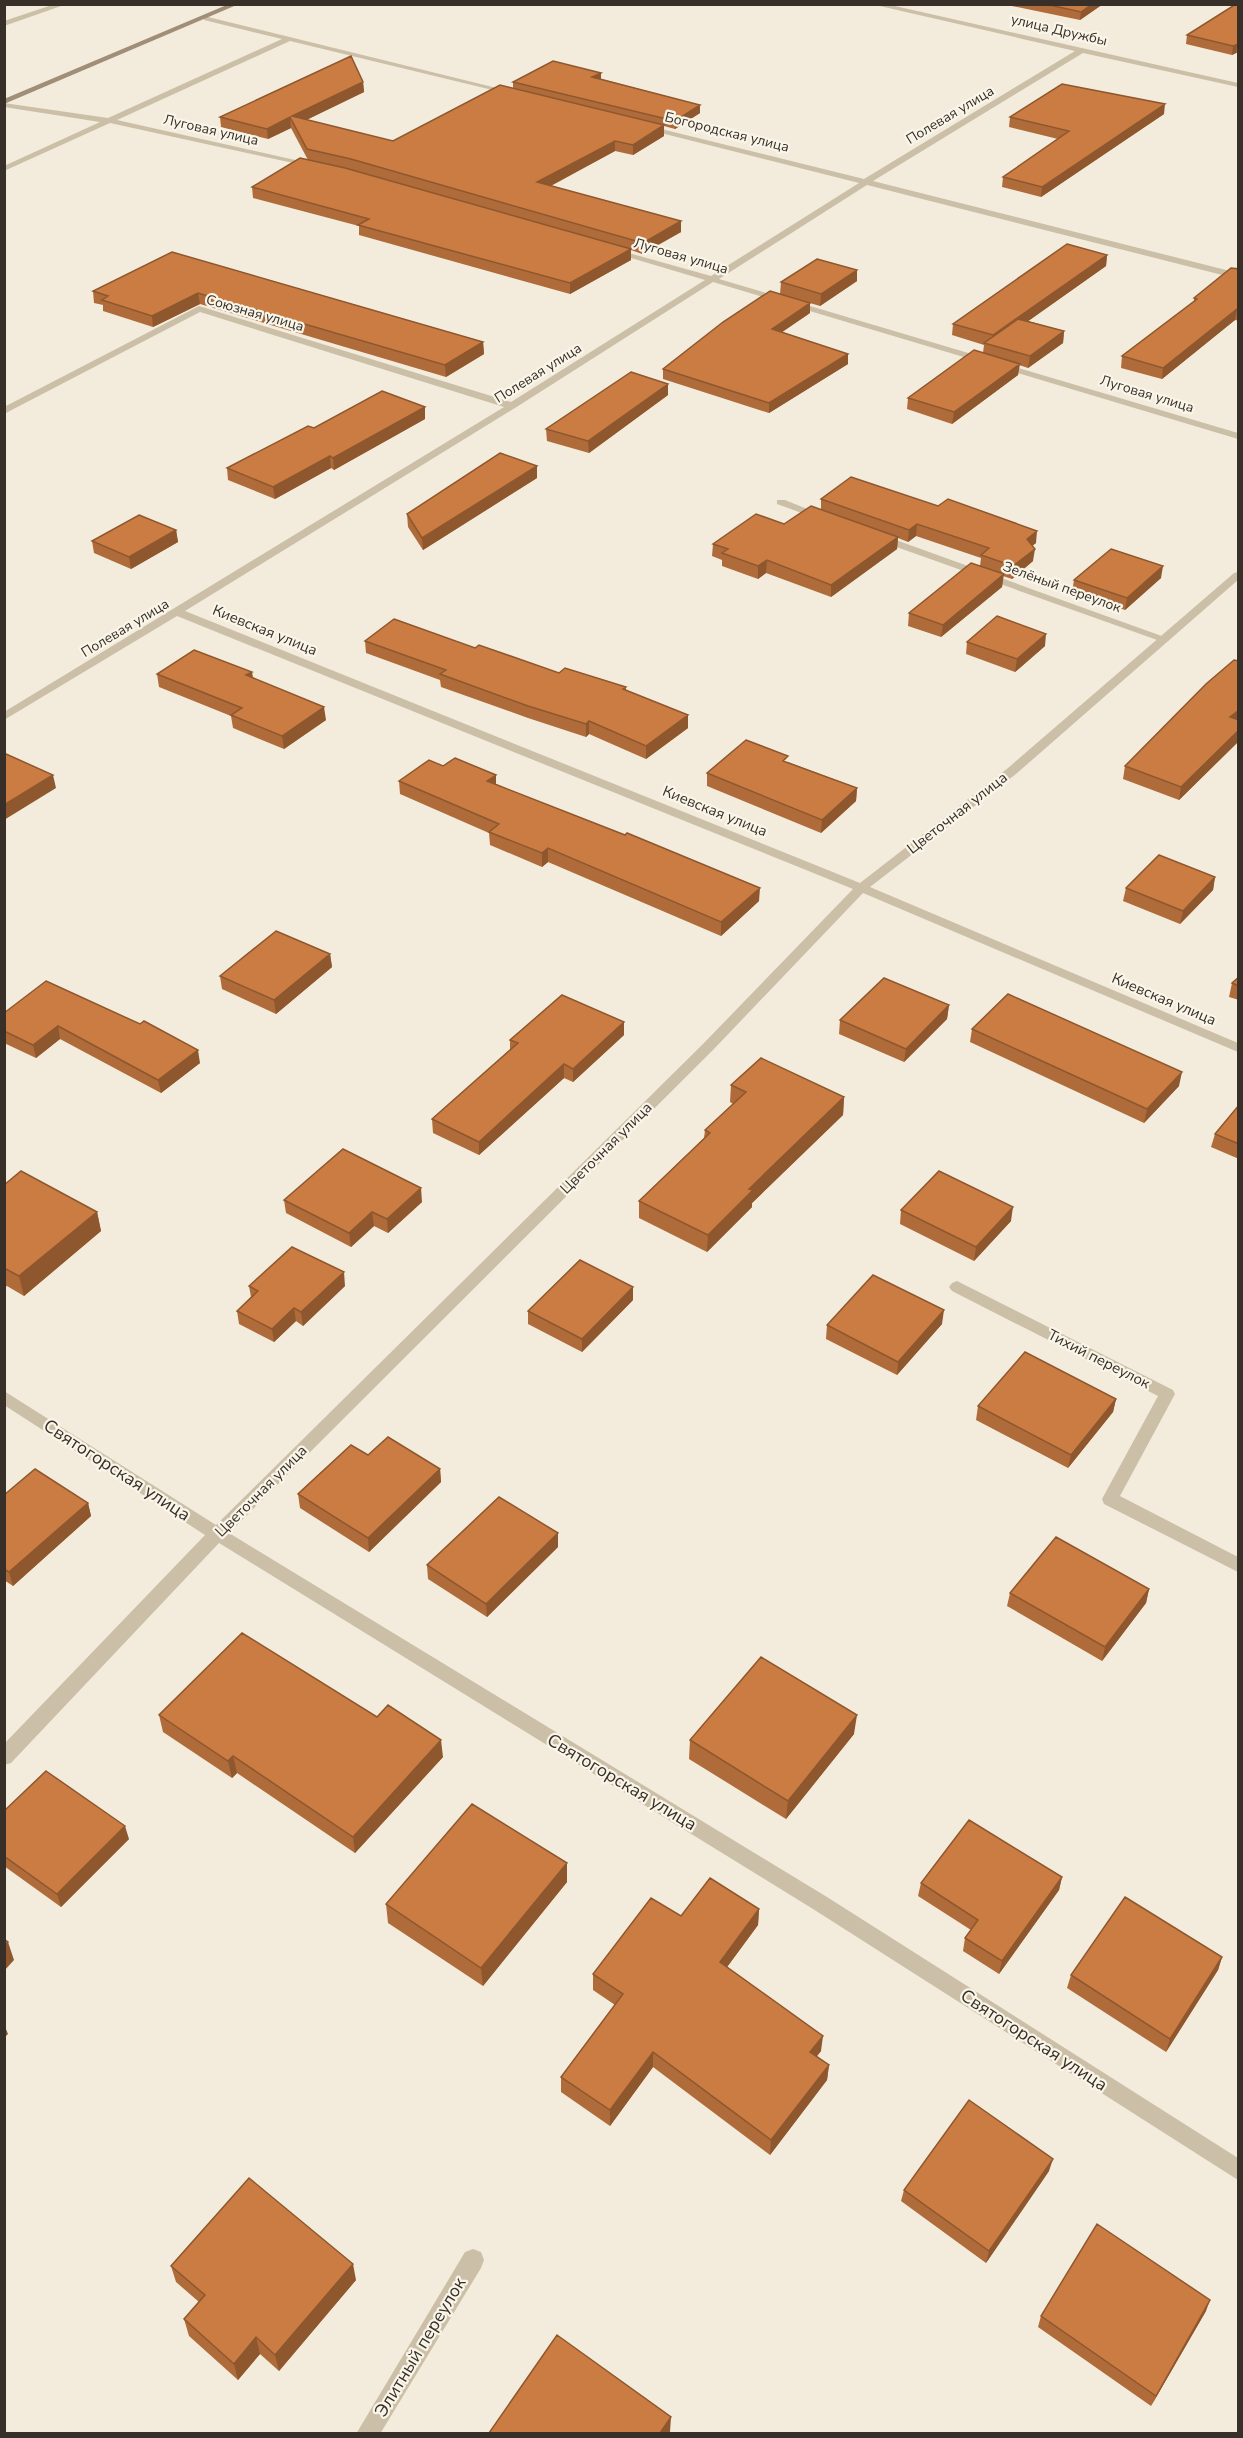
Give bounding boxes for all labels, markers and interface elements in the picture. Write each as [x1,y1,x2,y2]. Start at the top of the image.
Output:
street label: улица Дружбы [1009,10,1109,50]
street label: Полевая улица [903,81,997,149]
street label: Богородская улица [663,107,791,157]
street label: Луговая улица [162,110,260,150]
street label: Луговая улица [632,233,730,279]
street label: Союзная улица [204,290,306,336]
street label: Полевая улица [491,339,585,407]
street label: Луговая улица [1098,371,1196,417]
street label: Зелёный переулок [1000,557,1124,617]
street label: Полевая улица [78,594,172,662]
street label: Киевская улица [210,600,320,660]
street label: Цветочная улица [903,767,1011,859]
street label: Киевская улица [660,781,770,841]
street label: Киевская улица [1109,968,1219,1030]
street label: Цветочная улица [556,1098,656,1198]
street label: Тихий переулок [1044,1325,1154,1393]
street label: Святогорская улица [39,1413,195,1527]
street label: Цветочная улица [211,1441,311,1541]
street label: Святогорская улица [543,1728,701,1836]
street label: Святогорская улица [956,1983,1112,2097]
street label: Элитный переулок [369,2272,472,2421]

